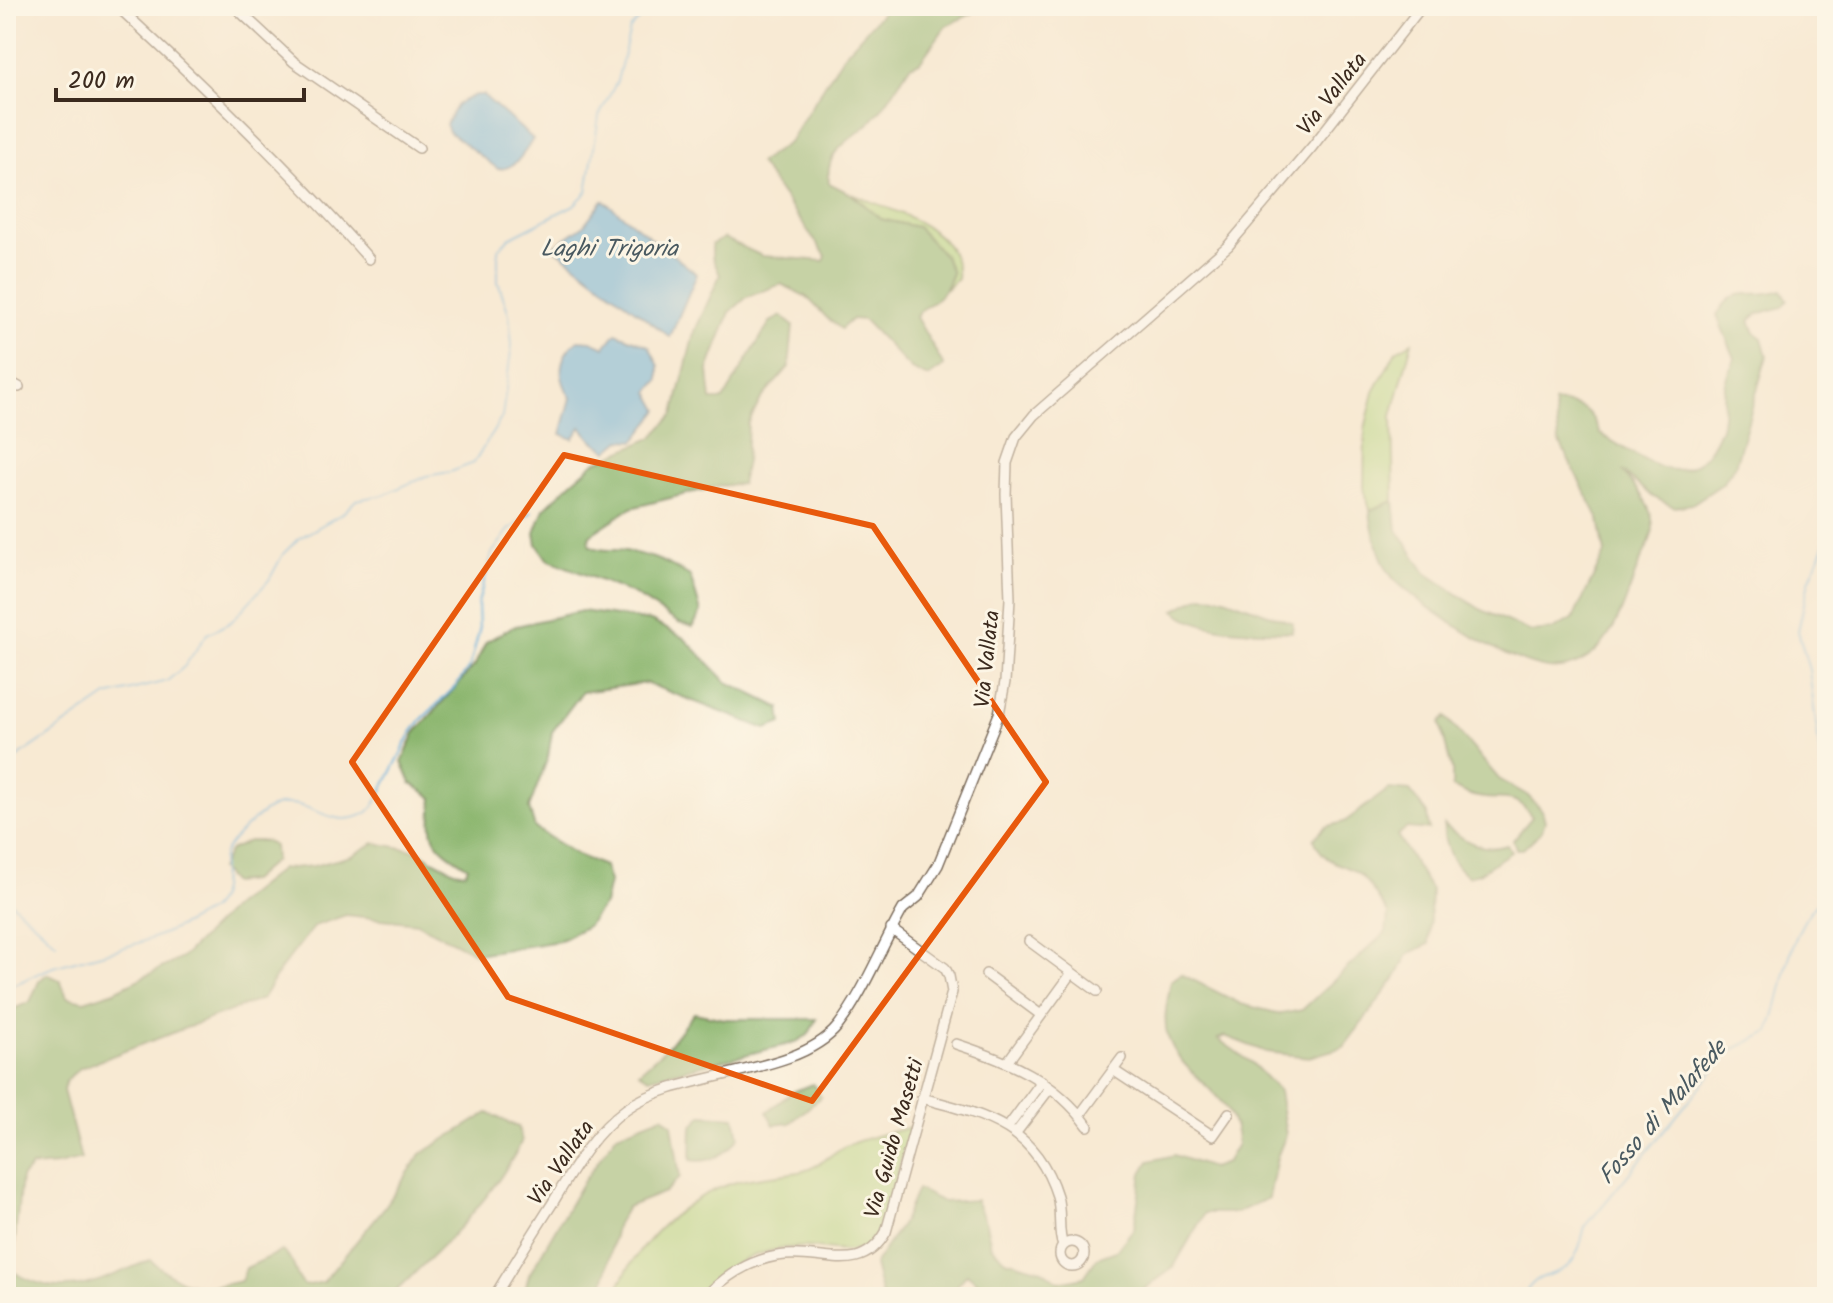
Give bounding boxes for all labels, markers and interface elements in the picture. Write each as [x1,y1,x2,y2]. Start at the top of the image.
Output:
street label: Via Vallata [1289,45,1377,144]
scale bar [56,52,304,102]
text: 200 m [68,62,135,101]
water label: Laghi Trigoria [540,230,680,269]
street label: Via Vallata [966,609,1011,710]
water label: Fosso di Malafede [1589,1030,1739,1194]
street label: Via Guido Masetti [856,1054,935,1222]
street label: Via Vallata [520,1113,605,1214]

